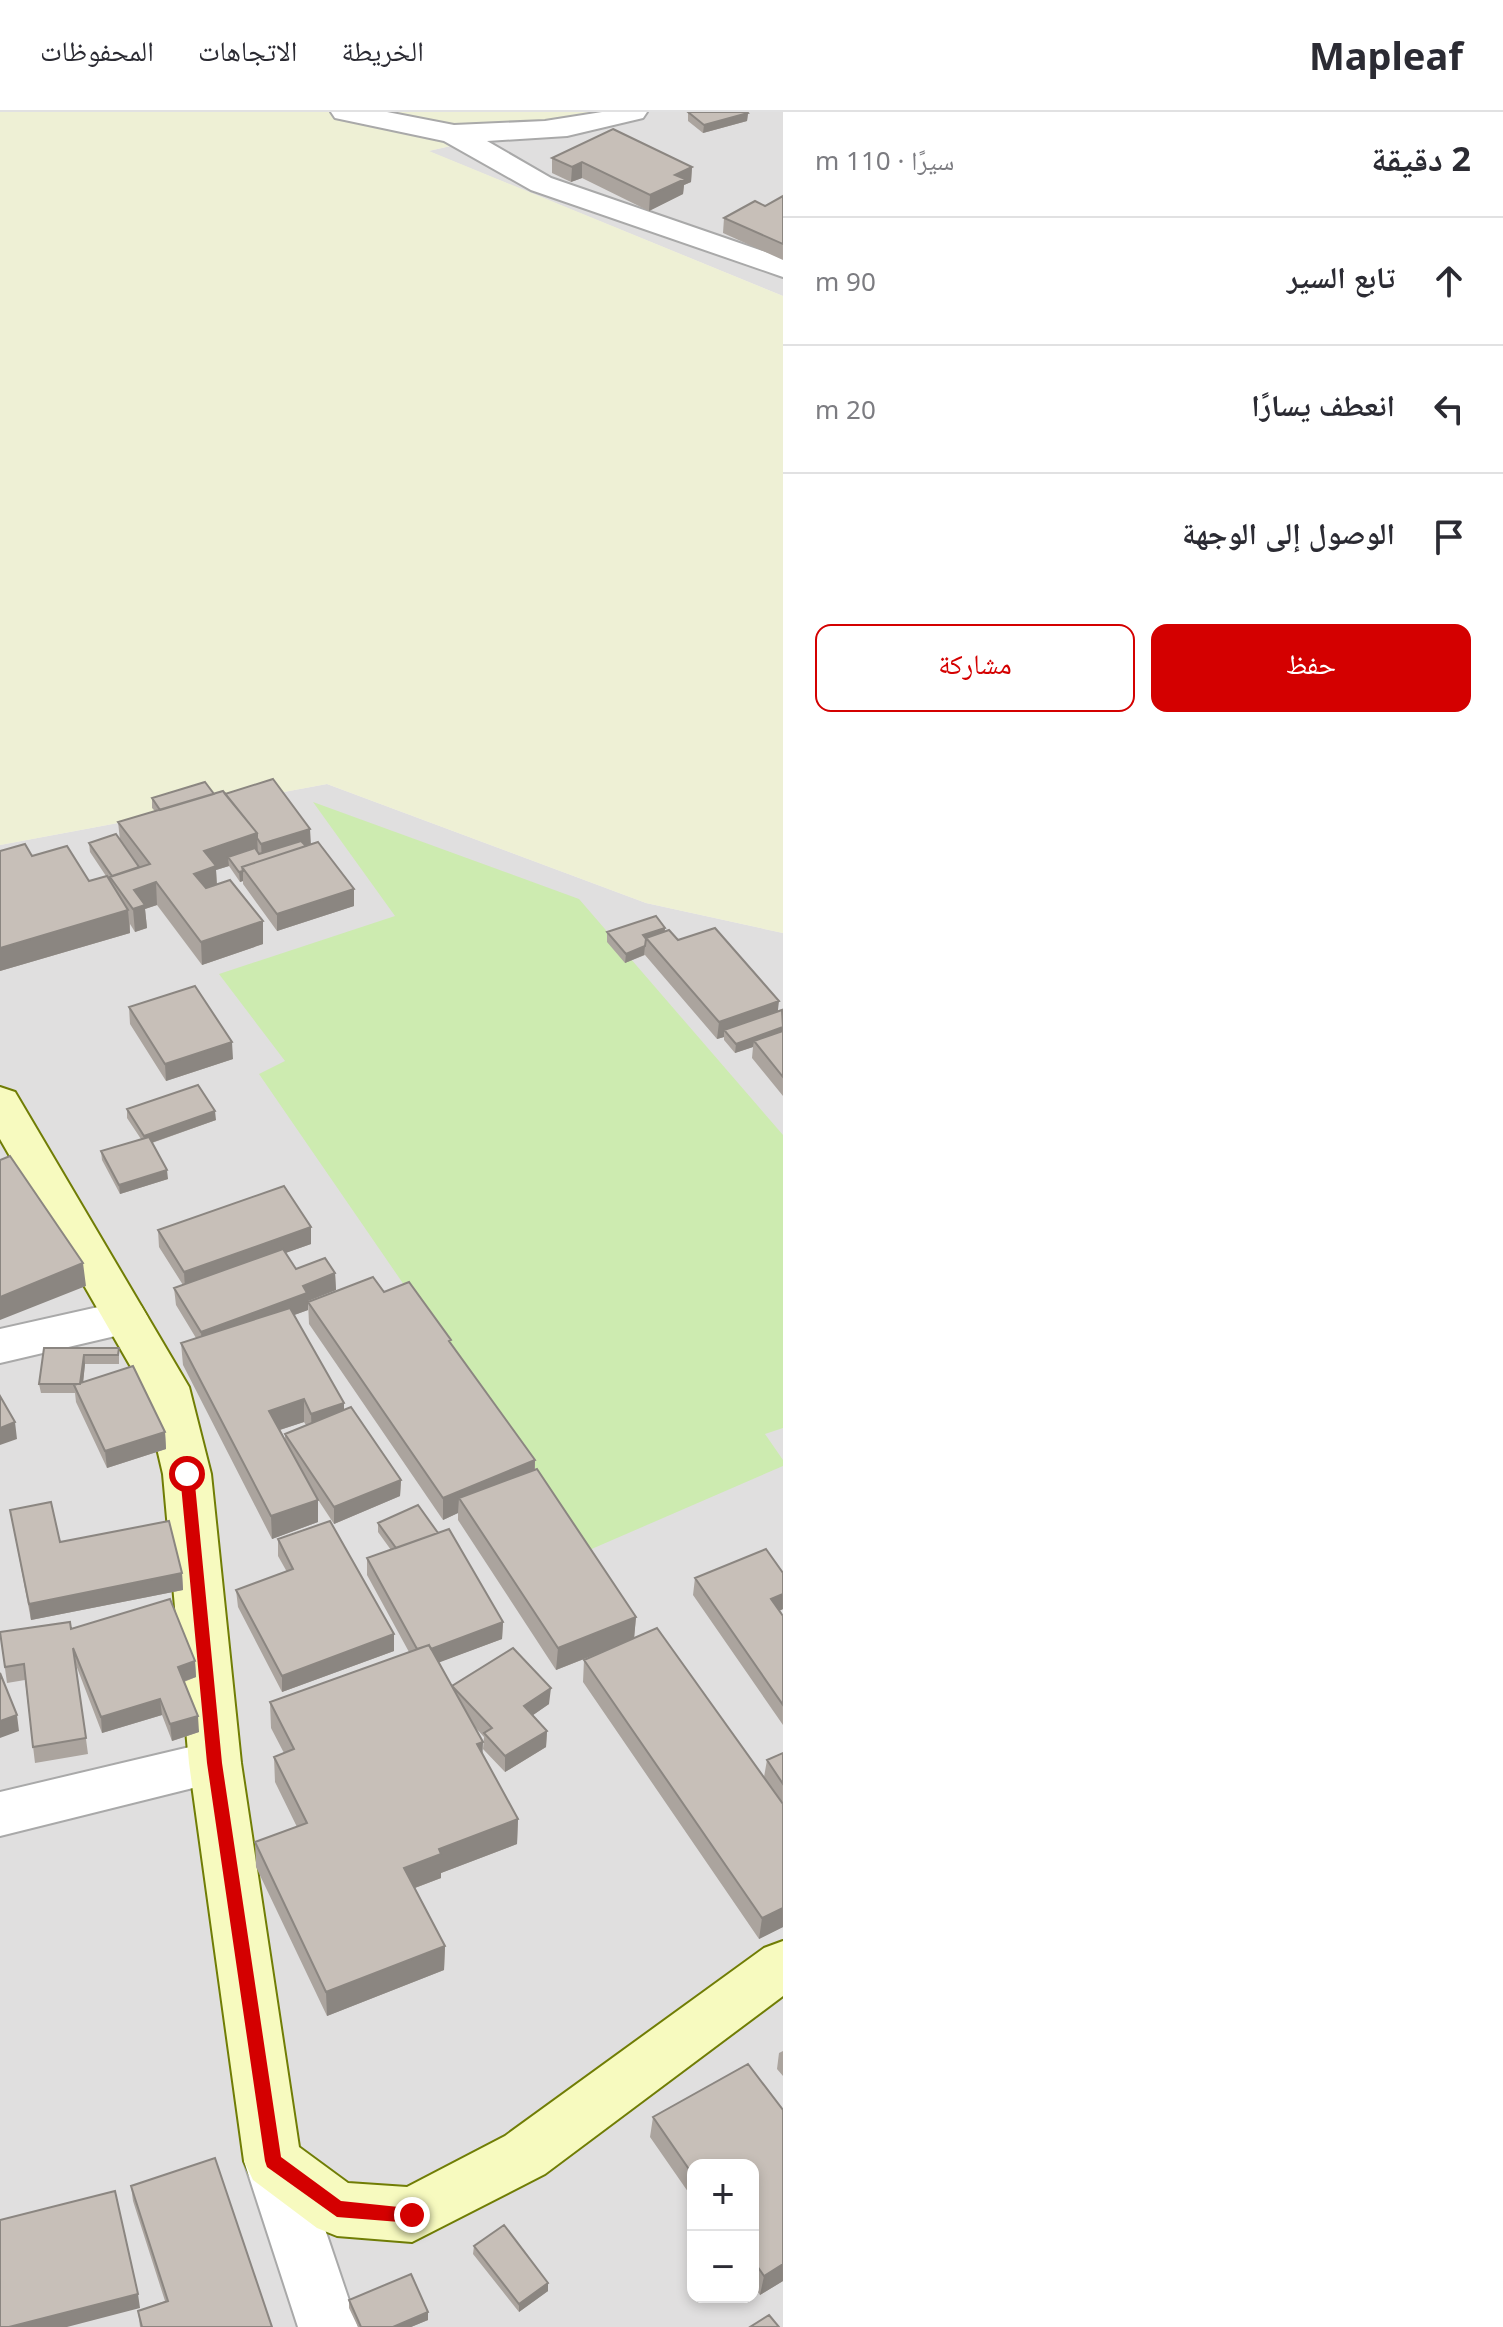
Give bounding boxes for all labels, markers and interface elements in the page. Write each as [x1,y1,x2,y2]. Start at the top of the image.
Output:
text: Mapleaf [1309,29,1463,81]
text: المحفوظات [40,31,154,69]
text: الاتجاهات [198,31,297,69]
text: الخريطة [341,31,424,69]
text: 2 دقيقة [1371,135,1471,181]
text: سيرًا · 110 m [815,142,954,178]
text: تابع السير [1287,256,1395,297]
icon: ahead [1427,259,1471,303]
text: 90 m [815,263,876,299]
text: انعطف يسارًا [1251,384,1395,425]
icon: left [1427,387,1471,431]
text: 20 m [815,391,876,427]
text: الوصول إلى الوجهة [1182,512,1395,553]
icon: arrive [1427,515,1471,559]
button: مشاركة [815,624,1135,712]
button: حفظ [1151,624,1471,712]
route start [169,1456,205,1492]
map controls [687,2159,759,2303]
button: + [687,2159,759,2231]
route end [394,2197,430,2233]
button: − [687,2231,759,2303]

